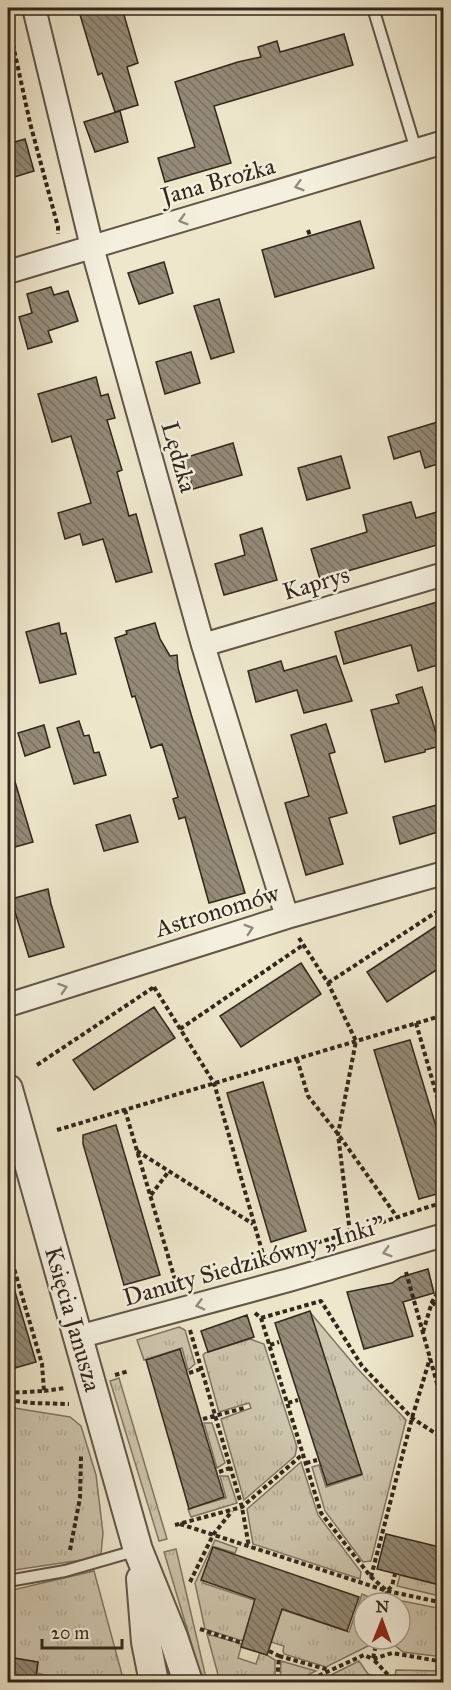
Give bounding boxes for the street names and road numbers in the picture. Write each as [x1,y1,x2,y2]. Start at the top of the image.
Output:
street label: Jana Brożka [155,150,279,212]
street label: Lędzka [155,418,204,497]
street label: Kaprys [279,559,353,607]
street label: Astronomów [151,878,284,944]
street label: Danuty Siedzikówny „Inki” [120,1209,388,1313]
street label: Księcia Janusza [38,1243,108,1396]

